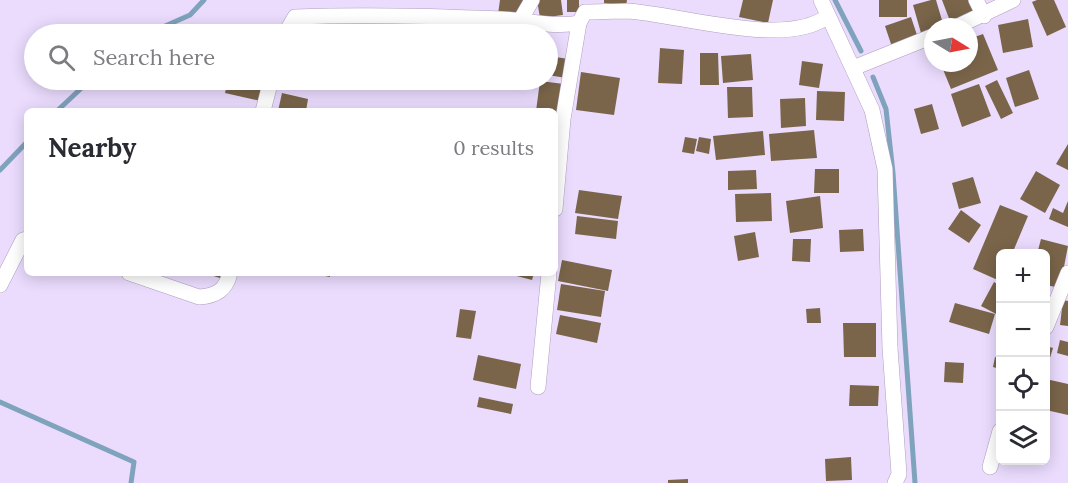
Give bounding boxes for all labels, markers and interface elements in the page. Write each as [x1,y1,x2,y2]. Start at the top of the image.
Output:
north arrow [924,18,978,72]
search box [24,24,558,90]
icon: search [45,41,78,74]
text: Search here [93,43,215,71]
text: Nearby [48,131,136,164]
text: 0 results [453,135,534,160]
map controls [996,249,1050,465]
button: + [996,249,1050,303]
button: − [996,303,1050,357]
button: locate [996,357,1050,411]
button: layers [996,411,1050,465]

